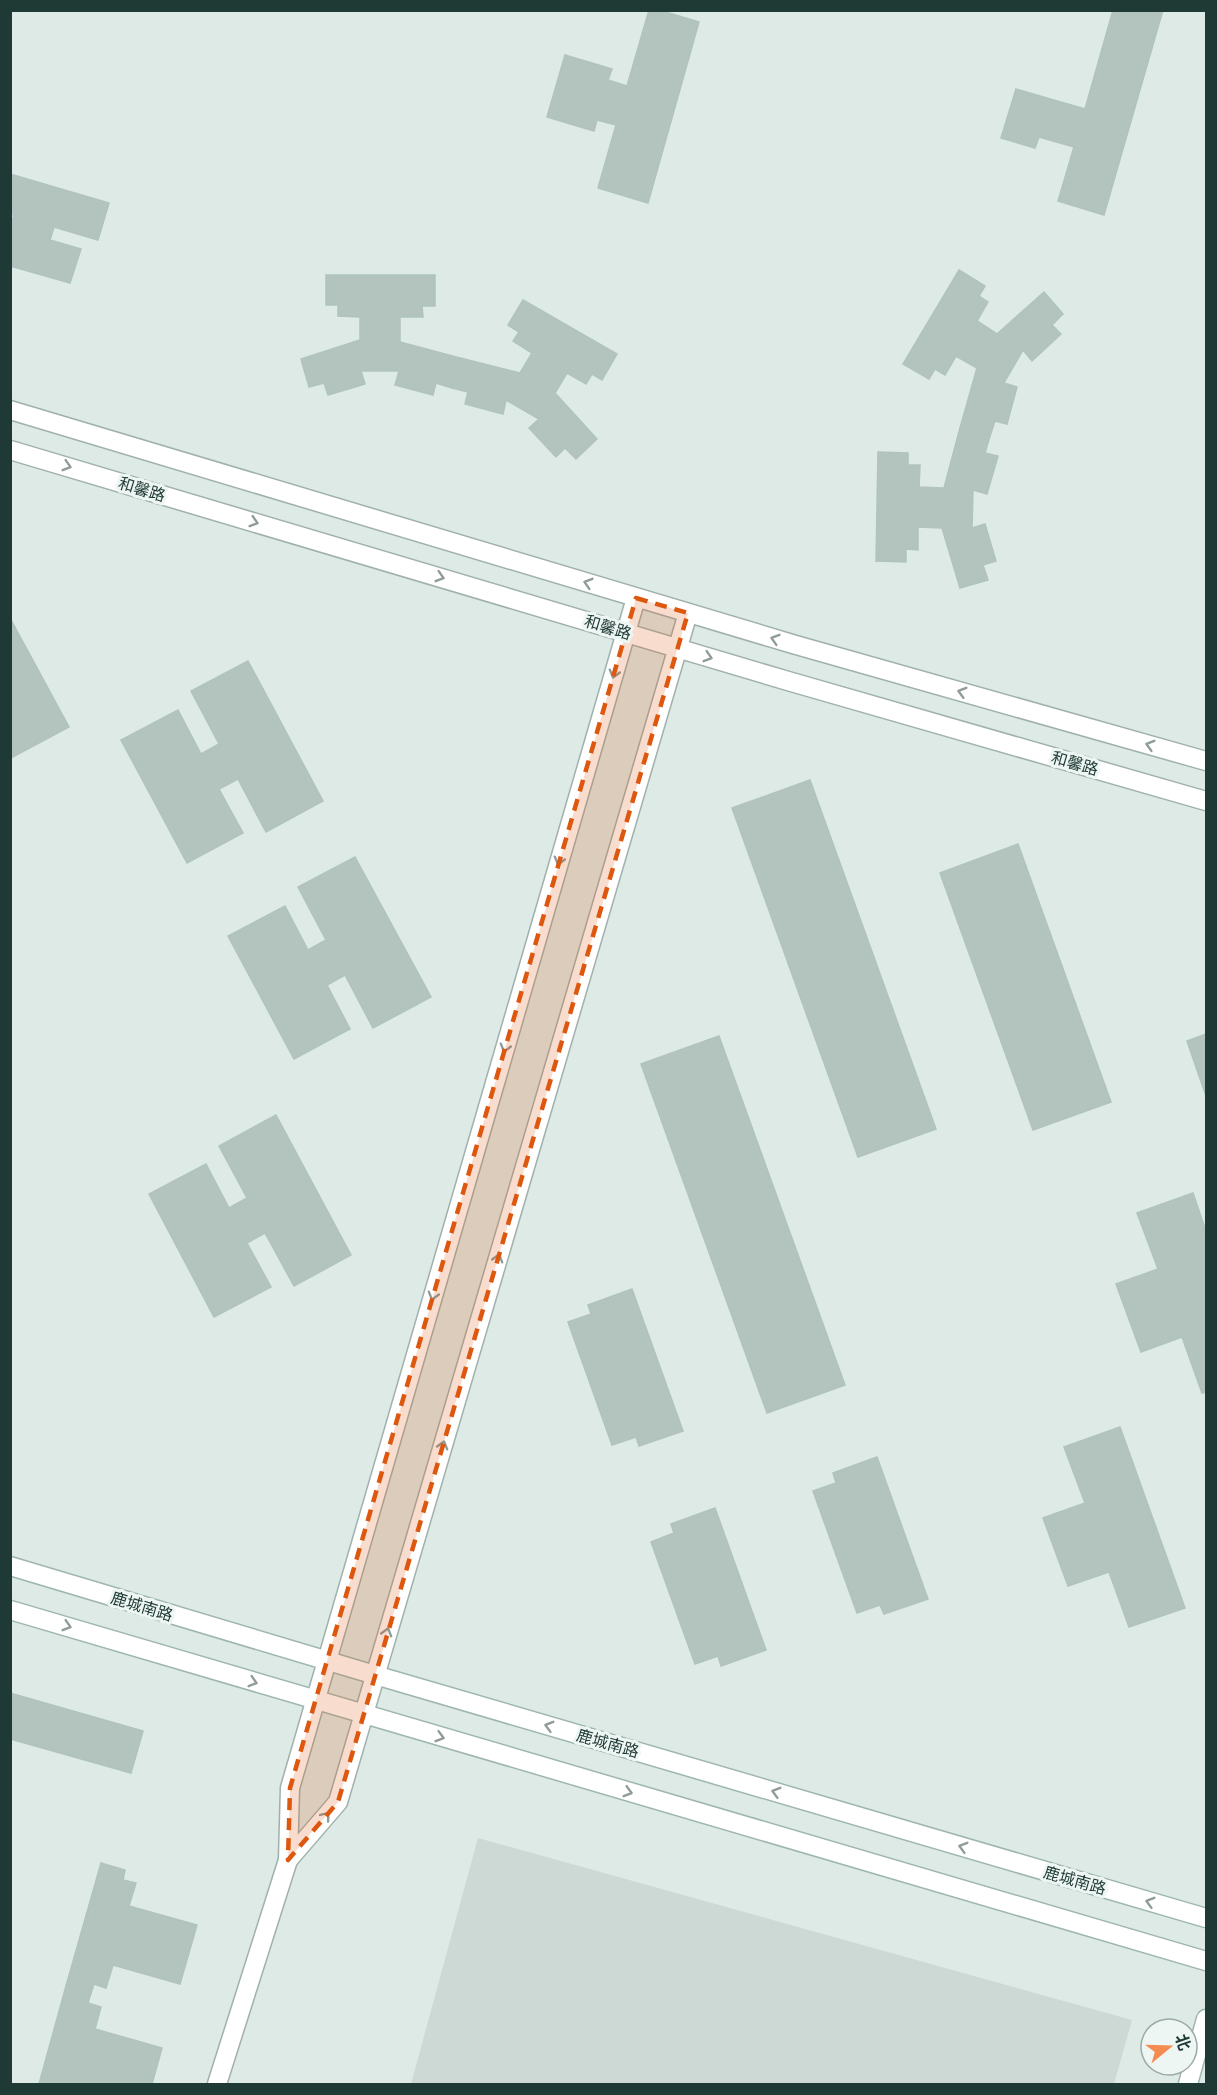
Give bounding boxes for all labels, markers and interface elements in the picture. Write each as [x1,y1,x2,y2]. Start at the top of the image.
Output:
one-way arrow [61,459,72,471]
street label: 和馨路 [116,471,168,507]
one-way arrow [248,515,258,527]
one-way arrow [435,570,445,582]
one-way arrow [583,578,594,590]
street label: 和馨路 [582,609,634,645]
one-way arrow [770,634,781,646]
one-way arrow [702,650,713,662]
one-way arrow [609,668,621,679]
one-way arrow [958,687,968,699]
one-way arrow [1145,740,1156,752]
street label: 和馨路 [1049,746,1101,780]
one-way arrow [554,855,566,866]
one-way arrow [500,1042,512,1053]
one-way arrow [491,1253,503,1264]
one-way arrow [428,1290,440,1301]
one-way arrow [436,1440,448,1451]
street label: 鹿城南路 [108,1586,176,1626]
one-way arrow [61,1619,72,1631]
one-way arrow [380,1627,392,1638]
one-way arrow [248,1675,258,1687]
one-way arrow [544,1721,554,1733]
street label: 鹿城南路 [574,1724,642,1762]
one-way arrow [434,1730,445,1742]
one-way arrow [622,1785,633,1797]
one-way arrow [771,1787,781,1800]
one-way arrow [319,1812,330,1823]
one-way arrow [958,1842,969,1854]
street label: 鹿城南路 [1041,1861,1109,1899]
one-way arrow [1145,1897,1156,1909]
north arrow [1139,2017,1199,2077]
text: 北 [1170,2031,1196,2053]

